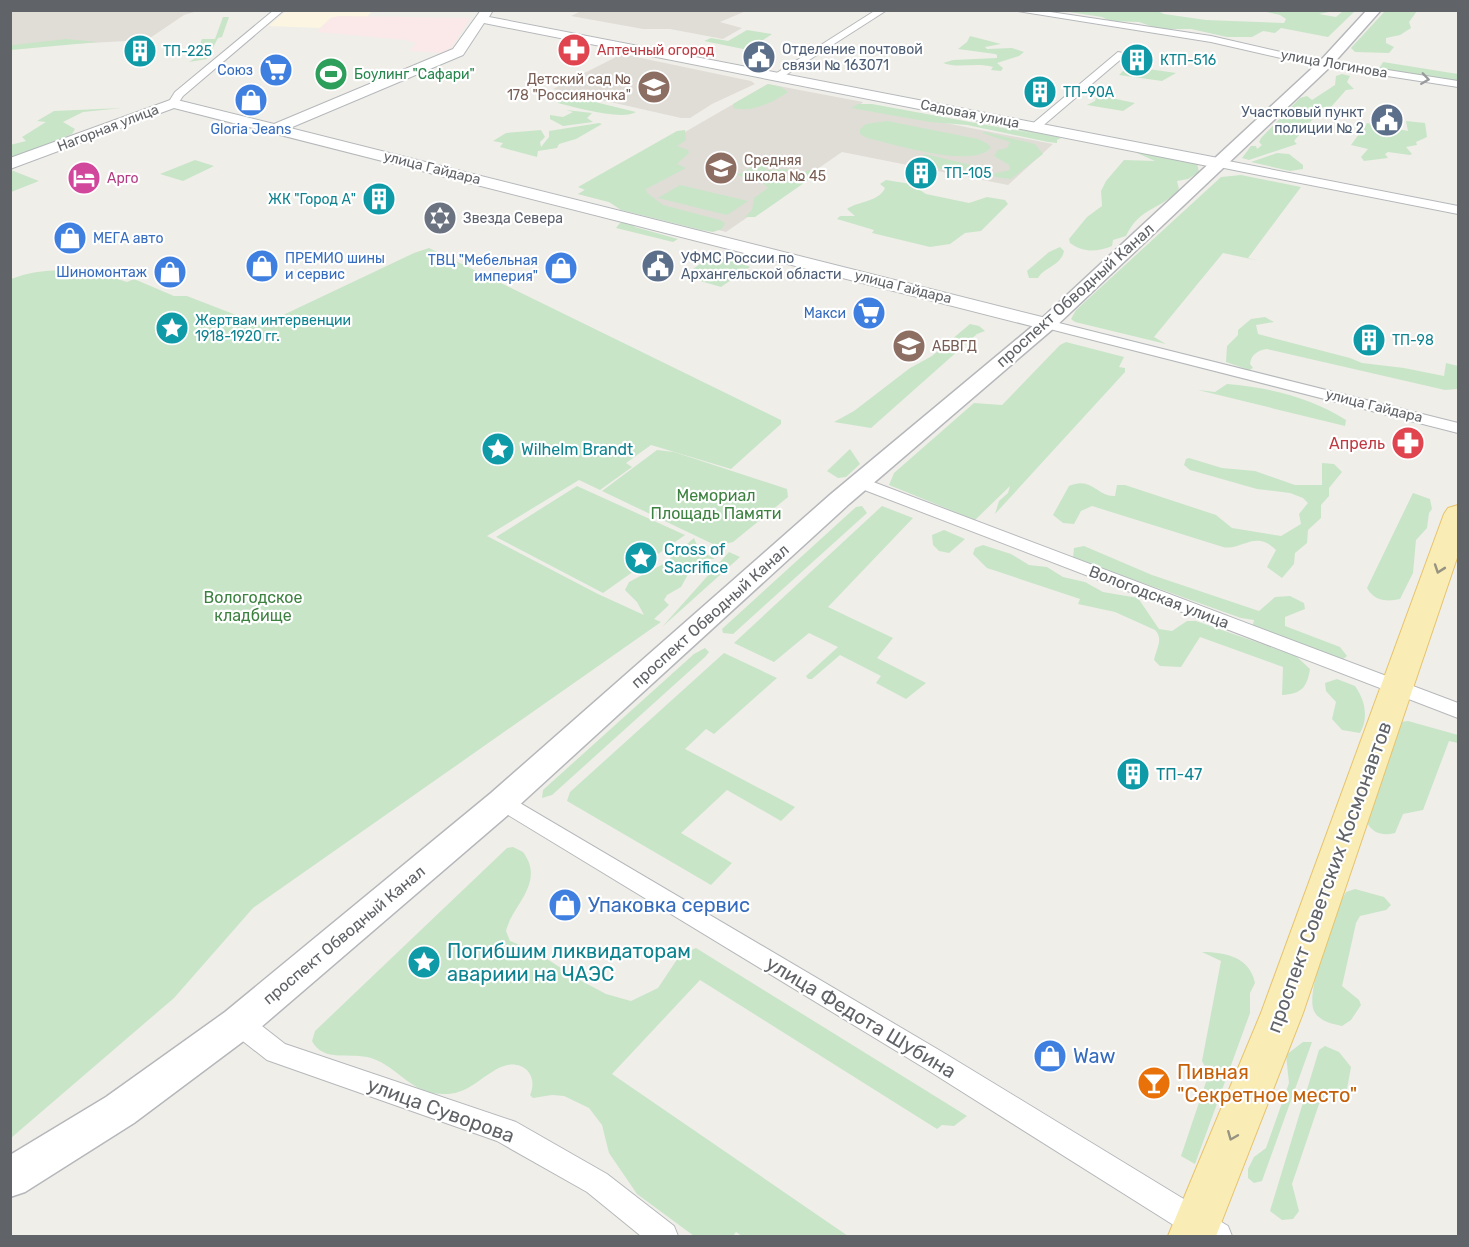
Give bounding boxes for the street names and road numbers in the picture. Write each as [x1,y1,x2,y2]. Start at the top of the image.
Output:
street label: улица Логинова [1279,46,1389,82]
street label: Садовая улица [919,96,1021,132]
street label: Нагорная улица [55,101,161,155]
street label: улица Гайдара [382,148,482,188]
street label: проспект Обводный Канал [992,219,1158,371]
street label: улица Гайдара [853,267,953,307]
street label: улица Гайдара [1324,386,1424,426]
street label: проспект Обводный Канал [627,540,793,692]
street label: Вологодская улица [1086,562,1232,632]
street label: проспект Советских Космонавтов [1261,718,1397,1036]
street label: проспект Обводный Канал [259,862,429,1008]
street label: улица Федота Шубина [762,951,960,1083]
street label: улица Суворова [364,1072,518,1148]

